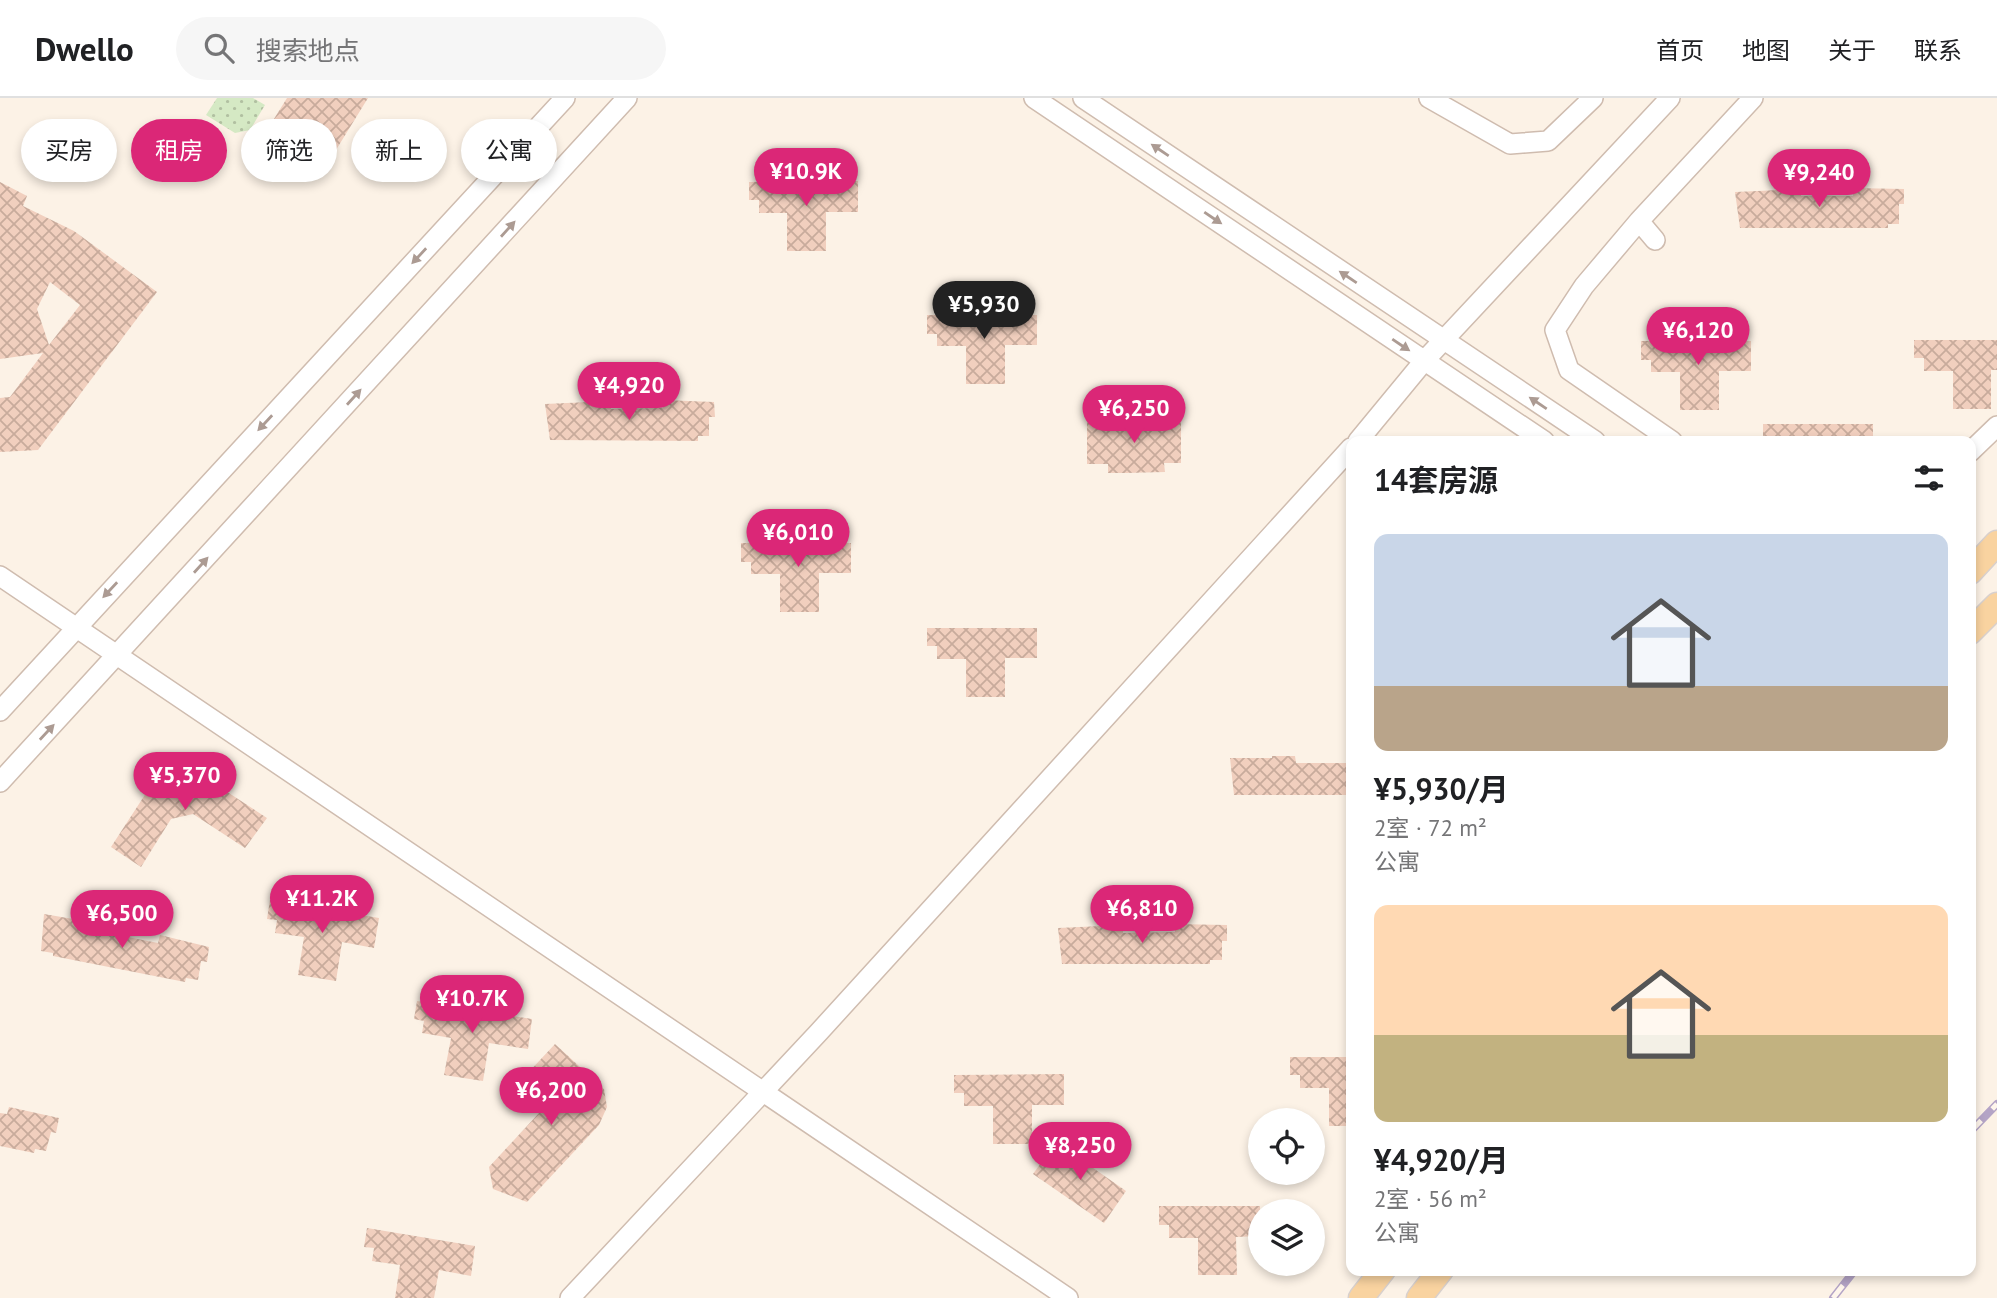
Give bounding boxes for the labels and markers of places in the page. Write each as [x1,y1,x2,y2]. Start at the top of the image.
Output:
pin: ¥10.9K [749,148,863,208]
pin: ¥9,240 [1762,150,1876,209]
pin: ¥5,930 [927,282,1041,341]
pin: ¥6,120 [1641,308,1755,367]
pin: ¥4,920 [572,362,686,422]
pin: ¥6,250 [1077,386,1191,445]
pin: ¥6,010 [741,510,855,569]
pin: ¥5,370 [128,752,242,812]
pin: ¥11.2K [265,876,379,935]
pin: ¥6,810 [1085,886,1199,945]
pin: ¥6,500 [65,890,179,950]
pin: ¥10.7K [415,976,529,1035]
pin: ¥6,200 [494,1068,608,1127]
pin: ¥8,250 [1023,1122,1137,1182]

